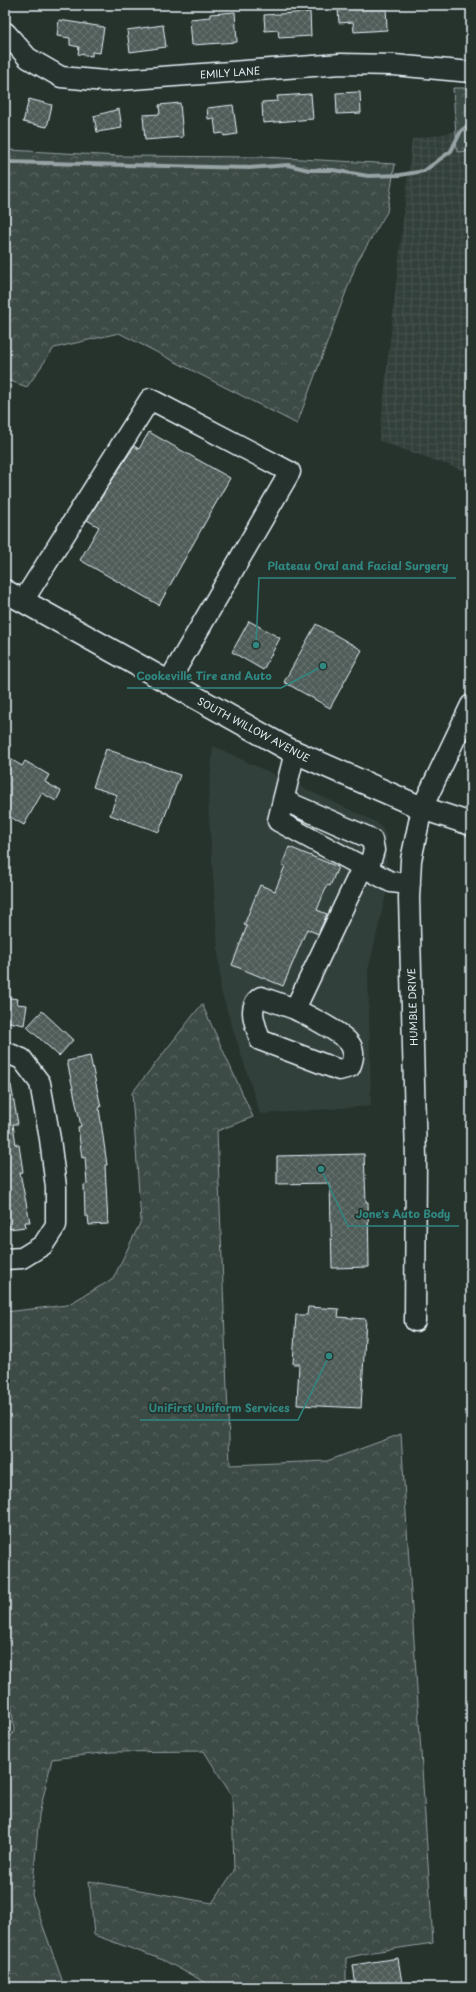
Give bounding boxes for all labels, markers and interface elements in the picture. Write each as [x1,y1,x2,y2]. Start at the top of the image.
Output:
street label: EMILY LANE [199,62,261,82]
callout: Plateau Oral and Facial Surgery [259,555,456,578]
text: Plateau Oral and Facial Surgery [268,557,448,574]
callout: Cookeville Tire and Auto [127,665,281,688]
text: Cookeville Tire and Auto [136,667,272,684]
street label: SOUTH WILLOW AVENUE [195,693,313,765]
street label: HUMBLE DRIVE [403,968,421,1046]
callout: Jone's Auto Body [348,1203,459,1226]
text: Jone's Auto Body [356,1205,450,1222]
callout: UniFirst Uniform Services [140,1397,298,1420]
text: UniFirst Uniform Services [148,1399,290,1416]

